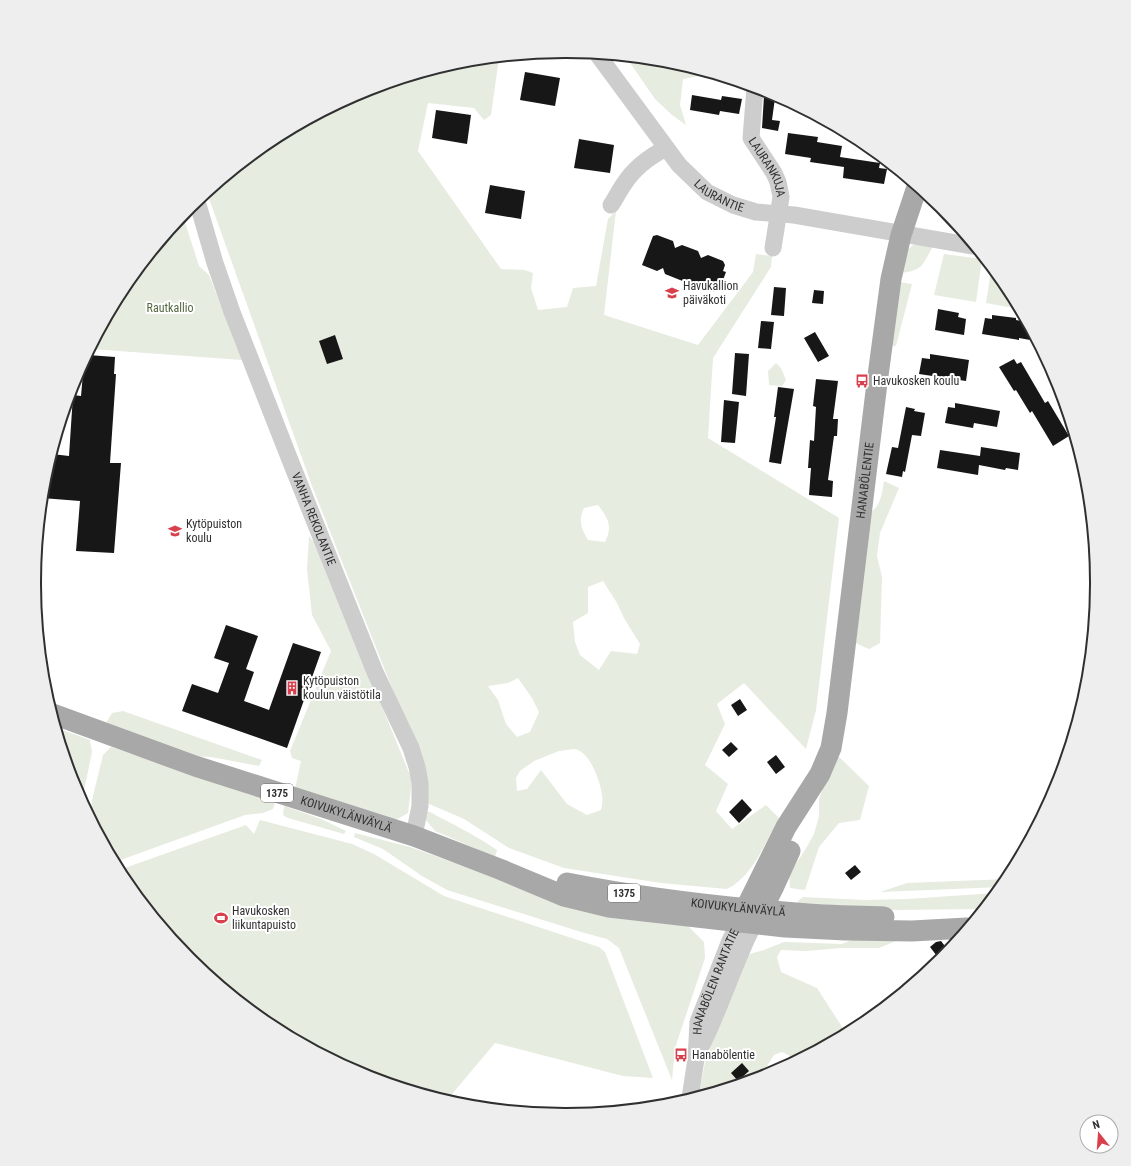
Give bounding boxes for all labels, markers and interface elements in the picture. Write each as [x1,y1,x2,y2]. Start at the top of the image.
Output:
street label: LAURANKUJA [746,135,788,198]
street label: LAURANTIE [691,176,746,215]
place label: Havukallion päiväkoti [683,279,738,307]
school or university icon: Havukallion päiväkoti [664,285,680,301]
park label: Rautkallio [147,301,193,315]
bus stop icon: Havukosken koulu [854,373,870,389]
place label: Havukosken koulu [873,374,959,388]
street label: HANABÖLENTIE [854,441,877,519]
street label: VANHA REKOLANTIE [289,470,339,568]
place label: Kytöpuiston koulu [186,517,242,545]
school or university icon: Kytöpuiston koulu [167,523,183,539]
place label: Kytöpuiston koulun väistötila [303,674,381,702]
building icon: Kytöpuiston koulun väistötila [284,680,300,696]
road number: 1375 [261,784,293,802]
street label: KOIVUKYLÄNVÄYLÄ [299,793,394,835]
road number: 1375 [608,884,640,902]
street label: KOIVUKYLÄNVÄYLÄ [690,896,786,919]
place label: Havukosken liikuntapuisto [232,904,296,932]
sports icon: Havukosken liikuntapuisto [213,910,229,926]
street label: HANABÖLEN RANTATIE [690,927,742,1035]
bus stop icon: Hanabölentie [673,1047,689,1063]
place label: Hanabölentie [692,1048,755,1062]
north arrow [1079,1114,1119,1154]
text: N [1091,1118,1102,1132]

